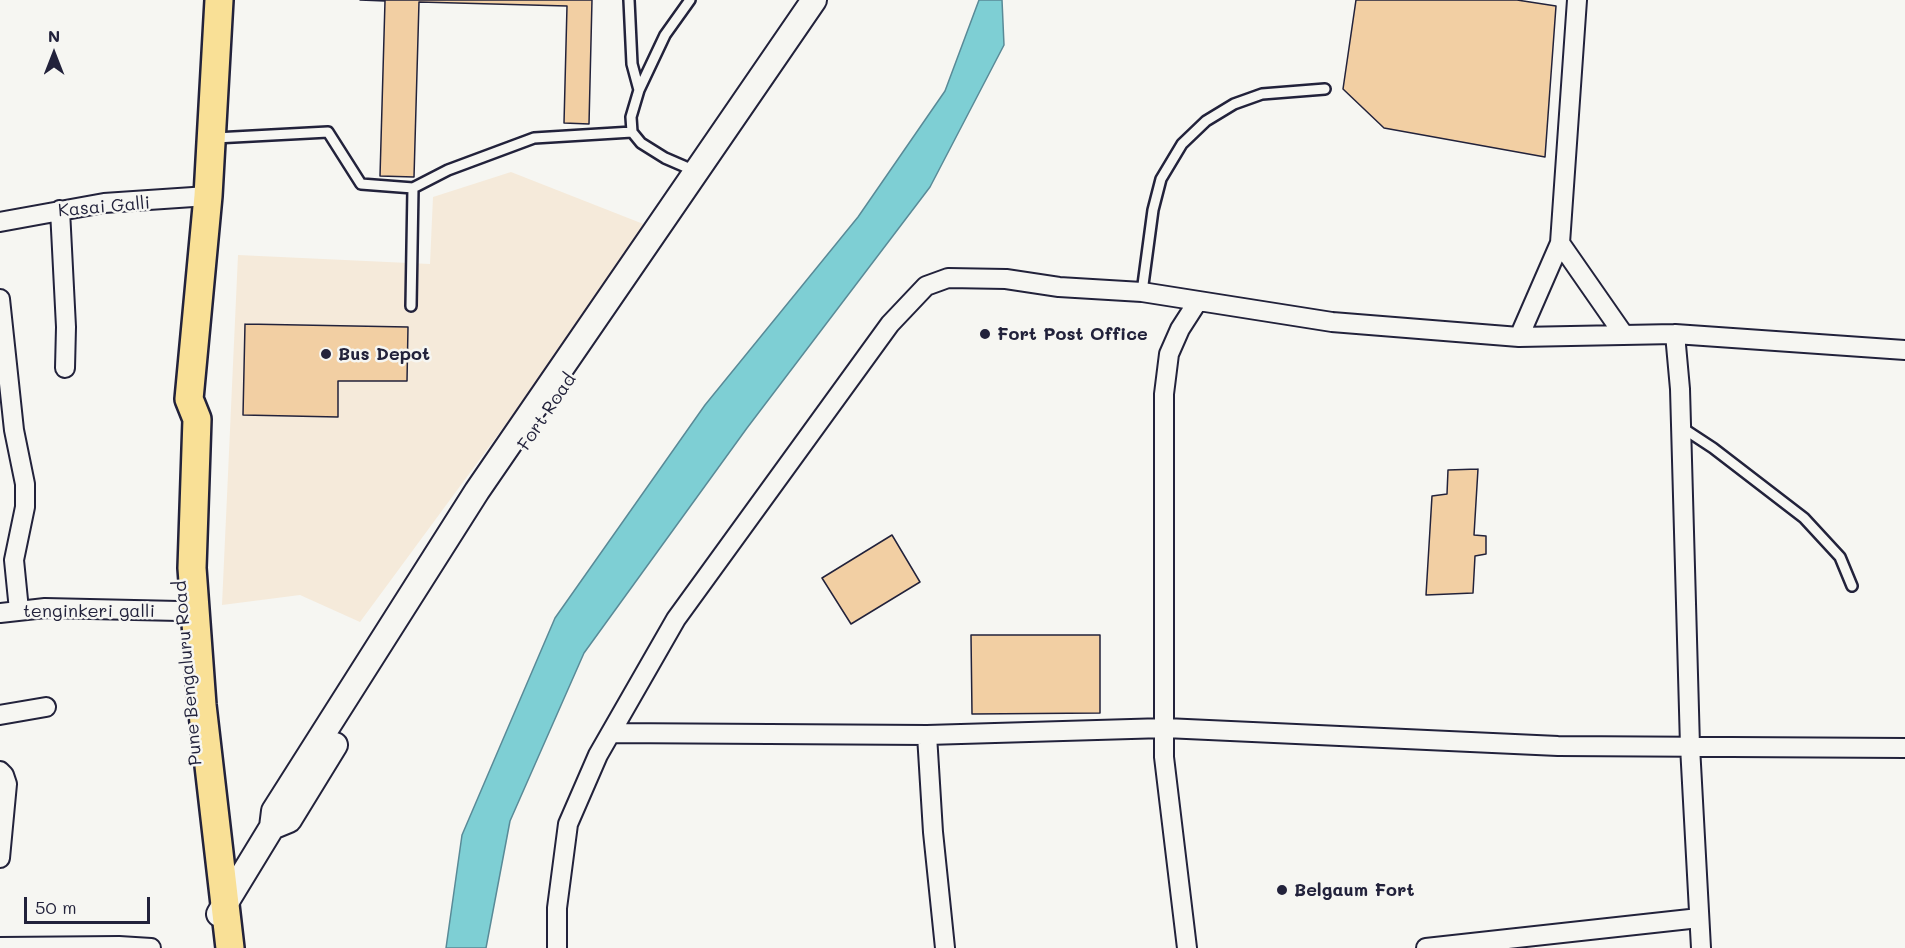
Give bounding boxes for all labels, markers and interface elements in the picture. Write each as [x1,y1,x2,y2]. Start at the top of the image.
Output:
north arrow [24,24,84,84]
text: N [48,25,60,46]
street label: Kasai Galli [57,192,151,222]
place label: Fort Post Office [997,323,1148,345]
marker: Fort Post Office [978,327,992,341]
place label: Bus Depot [338,343,430,365]
marker: Bus Depot [319,347,333,361]
street label: Fort Road [513,369,581,455]
street label: Pune Bengaluru Road [169,580,207,766]
street label: tenginkeri galli [23,600,155,622]
place label: Belgaum Fort [1294,879,1414,901]
marker: Belgaum Fort [1275,883,1289,897]
scale bar [27,885,153,923]
text: 50 m [35,895,77,919]

